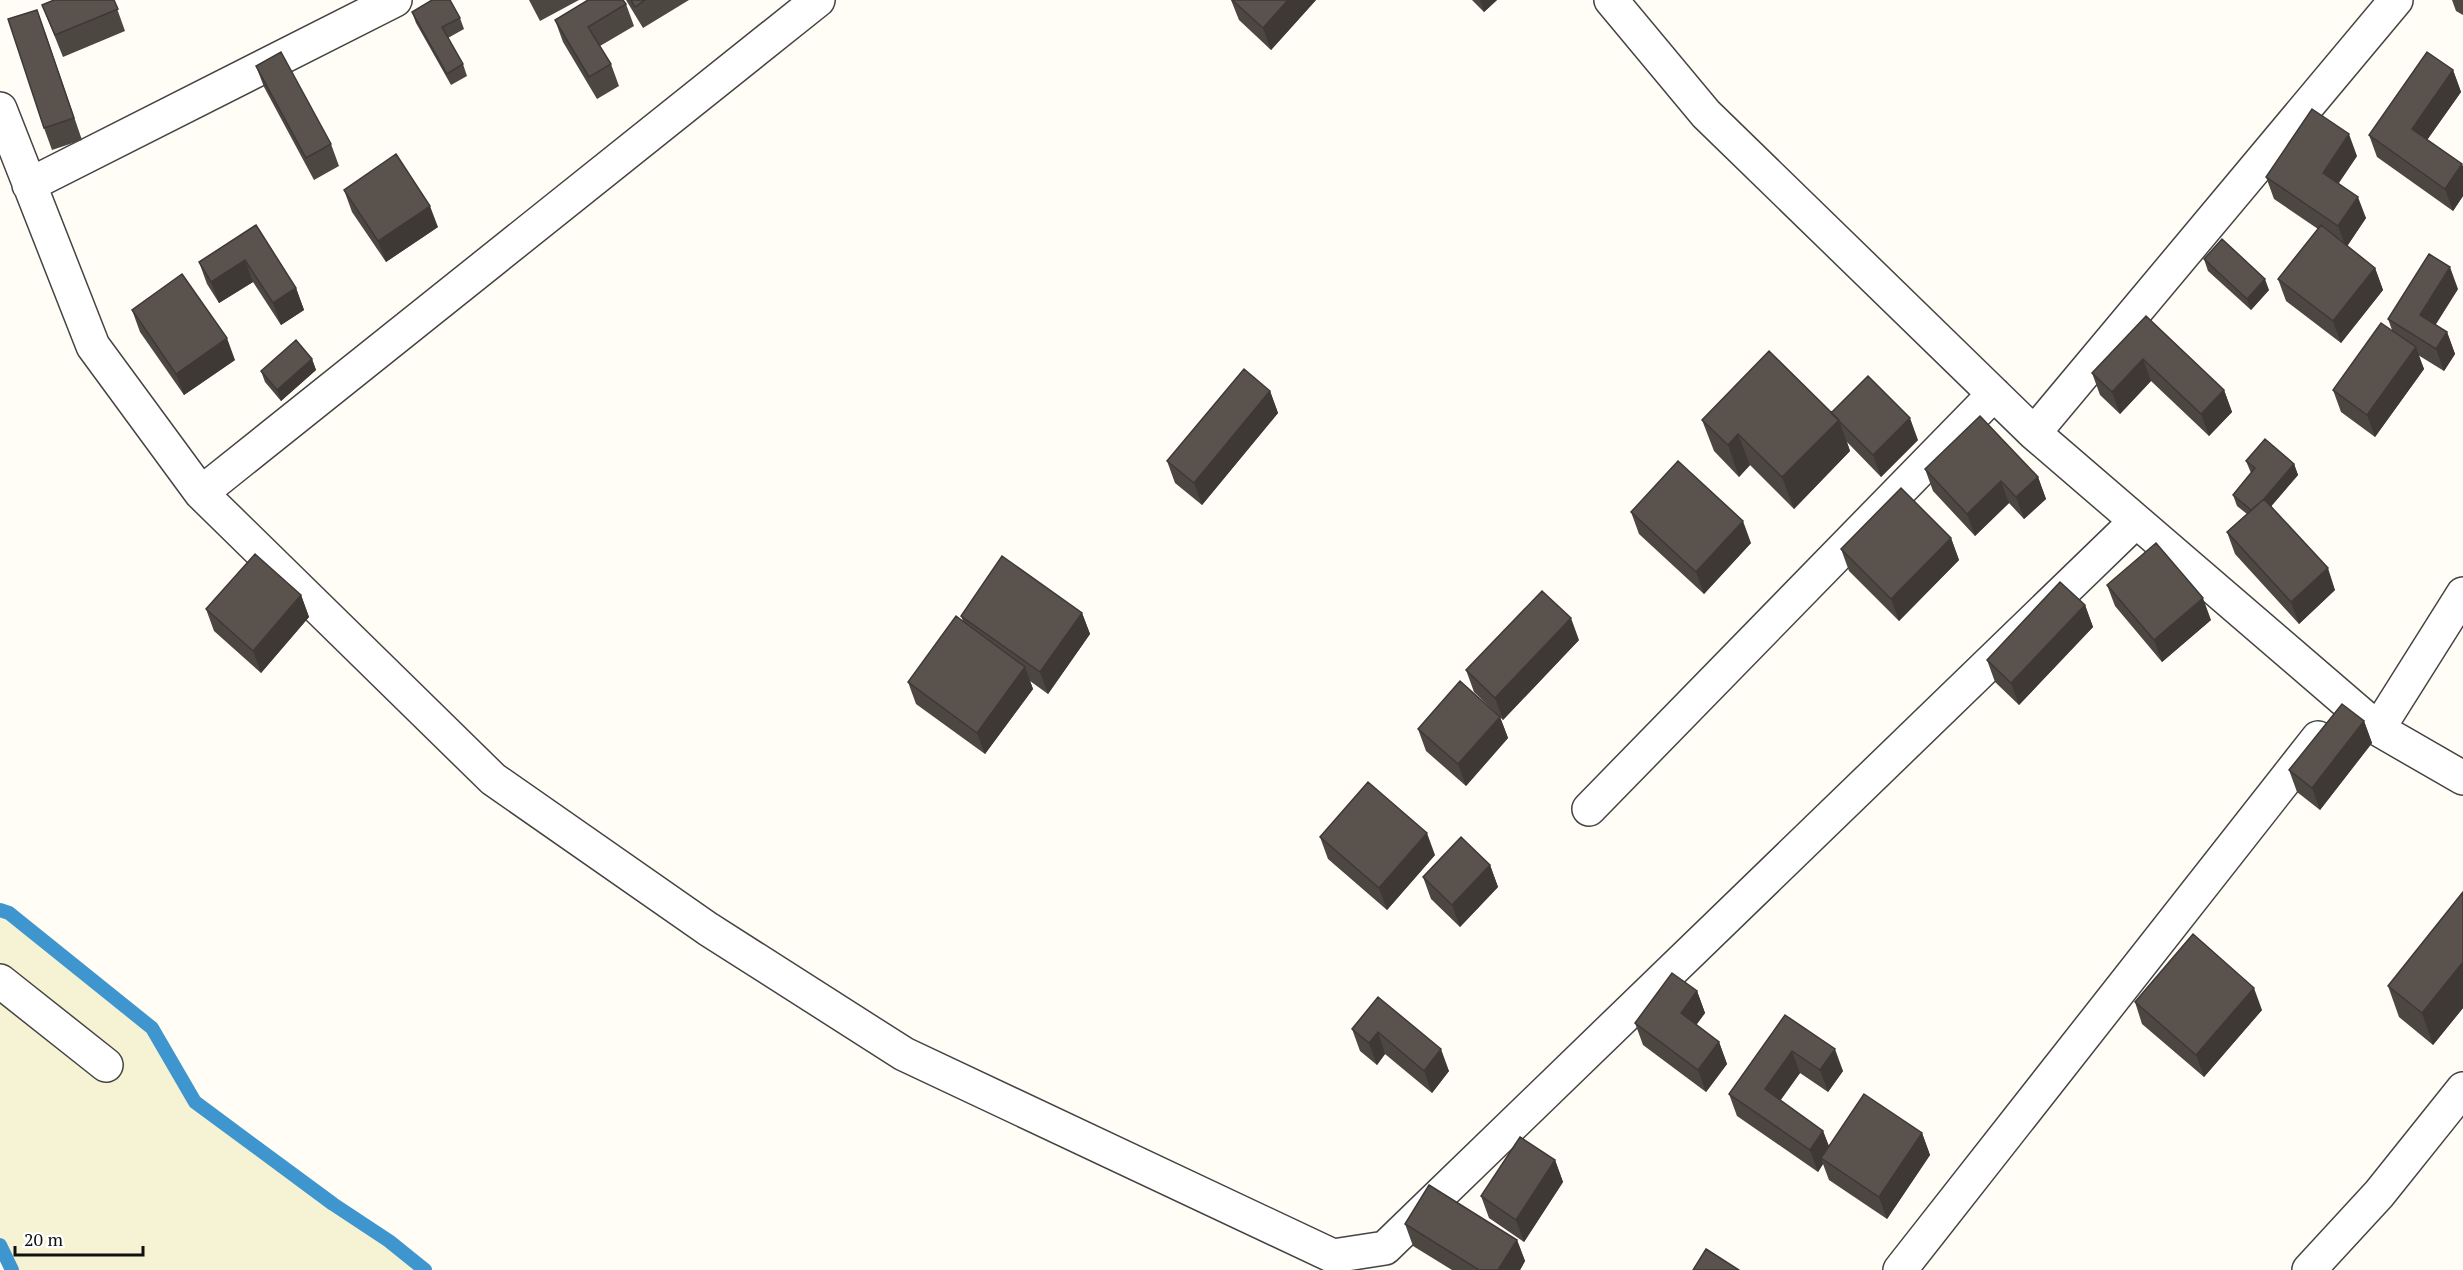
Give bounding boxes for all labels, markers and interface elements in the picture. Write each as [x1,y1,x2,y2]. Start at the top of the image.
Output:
scale bar [15,1219,142,1257]
text: 20 m [24,1227,64,1251]

